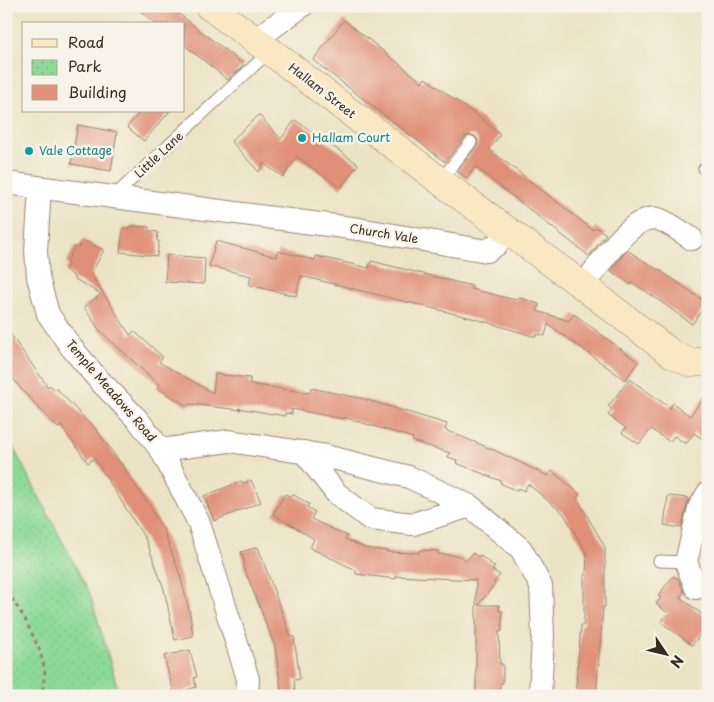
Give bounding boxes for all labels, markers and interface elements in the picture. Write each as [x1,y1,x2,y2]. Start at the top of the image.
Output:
legend [22,22,185,112]
text: Road [68,30,104,53]
text: Park [68,54,102,77]
street label: Hallam Street [285,58,360,122]
text: Building [68,80,127,103]
street label: Little Lane [130,127,187,182]
place label: Hallam Court [312,128,390,146]
marker: Hallam Court [296,132,308,144]
place label: Vale Cottage [39,141,112,159]
marker: Vale Cottage [23,145,35,157]
street label: Church Vale [348,219,420,247]
street label: Temple Meadows Road [62,335,161,445]
north arrow [642,630,692,680]
text: N [665,651,689,672]

